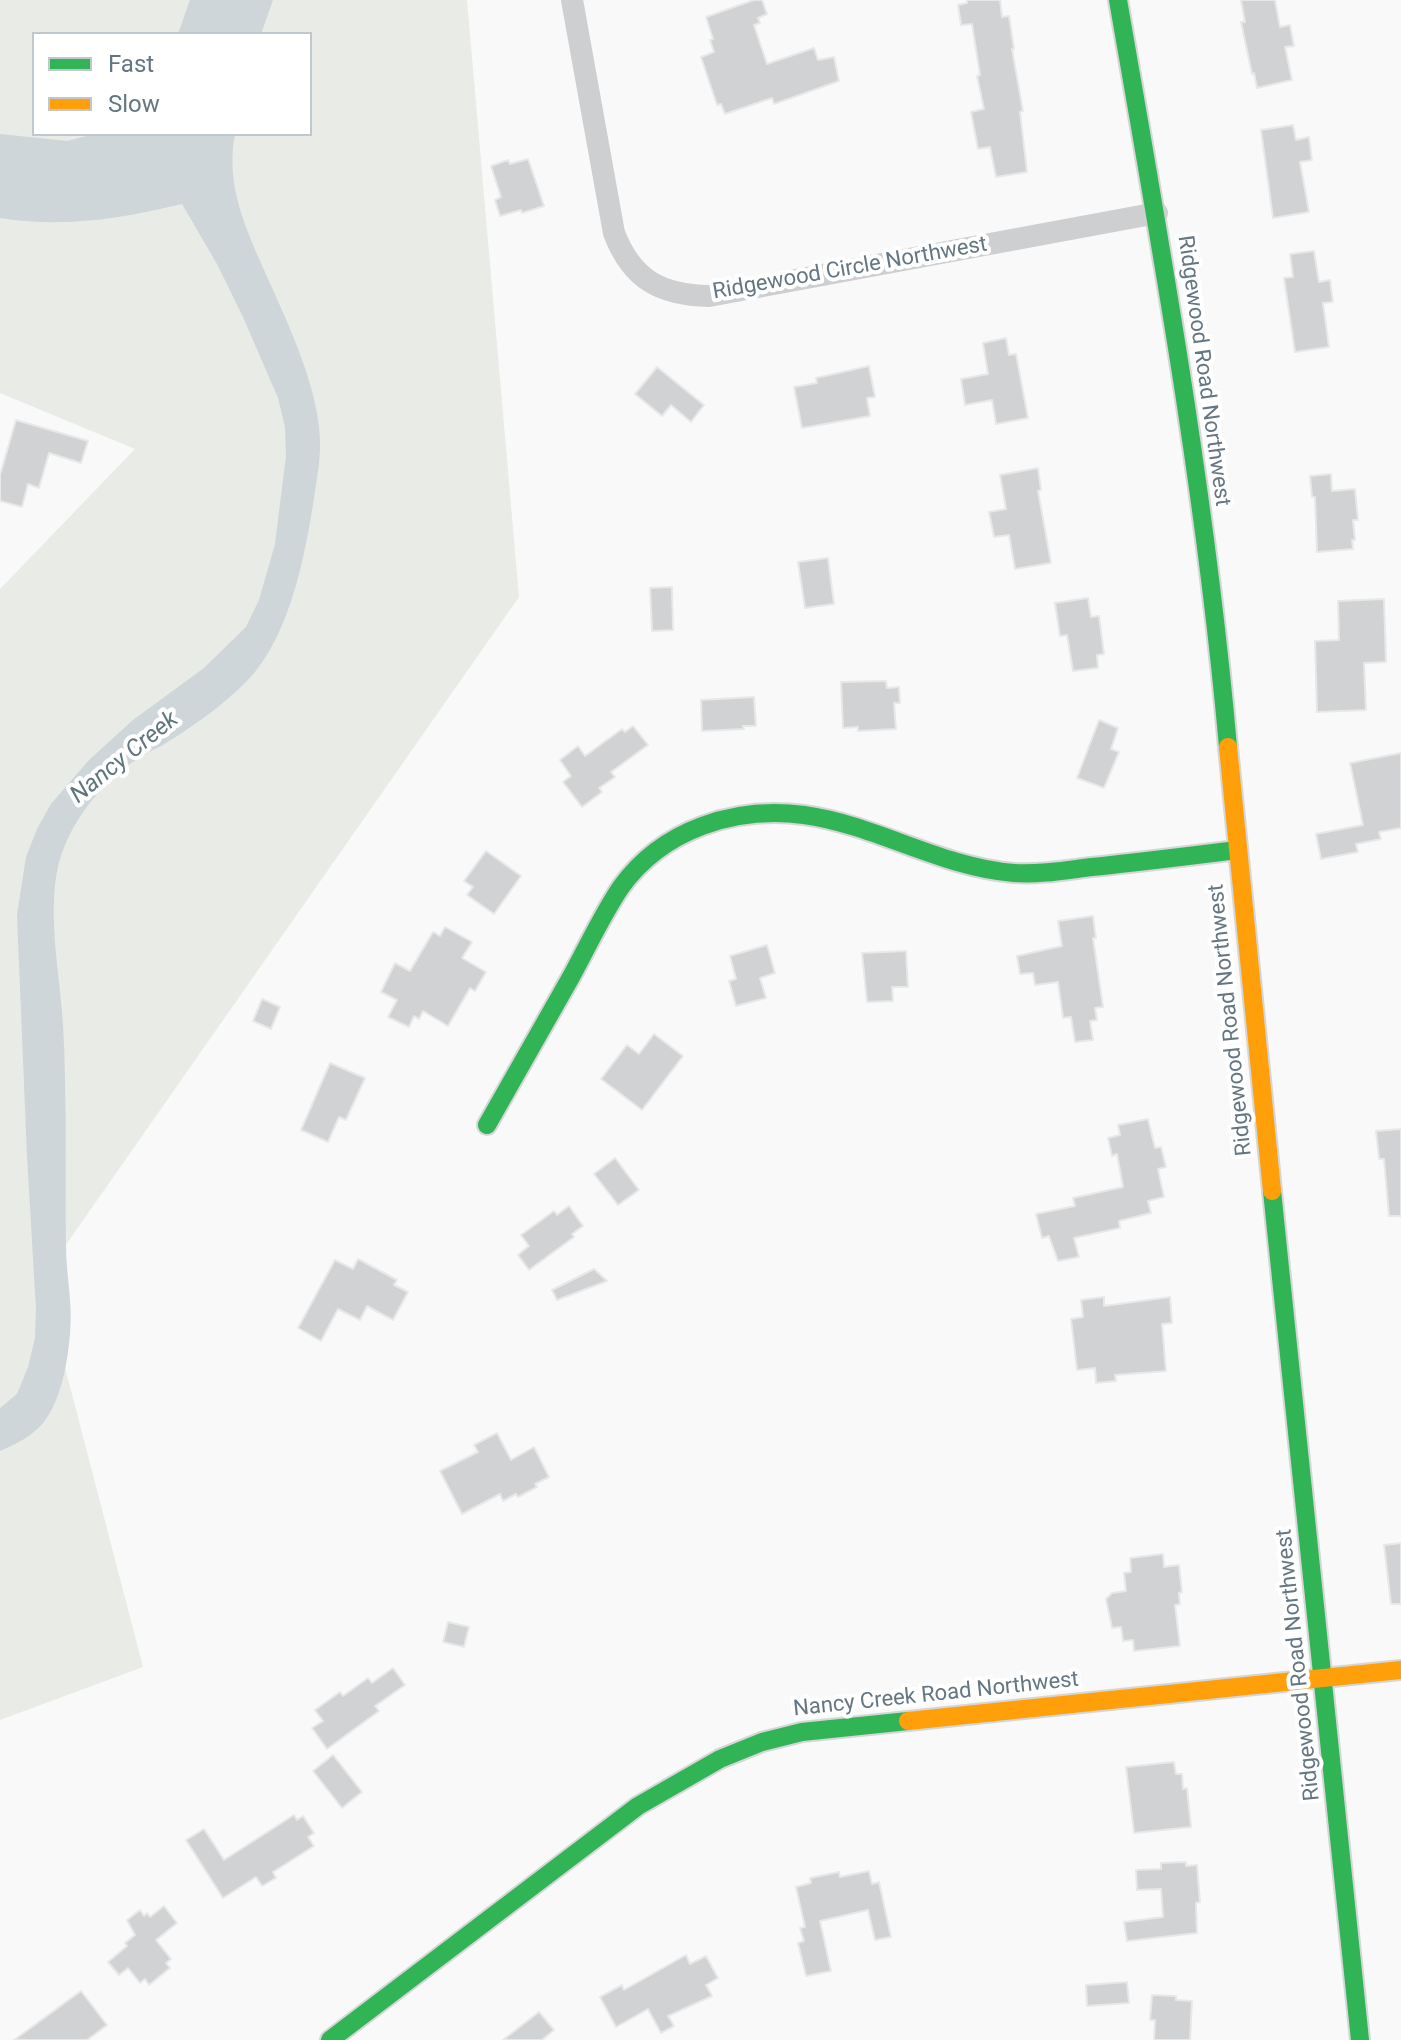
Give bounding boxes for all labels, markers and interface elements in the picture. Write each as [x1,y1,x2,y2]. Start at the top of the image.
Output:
legend [32,32,312,136]
text: Fast [108,50,154,78]
text: Slow [108,90,160,118]
street label: Ridgewood Circle Northwest [711,232,989,306]
street label: Ridgewood Road Northwest [1171,234,1235,508]
water label: Nancy Creek [65,706,185,810]
street label: Ridgewood Road Northwest [1204,883,1258,1157]
street label: Ridgewood Road Northwest [1272,1528,1326,1802]
street label: Nancy Creek Road Northwest [792,1667,1080,1723]

